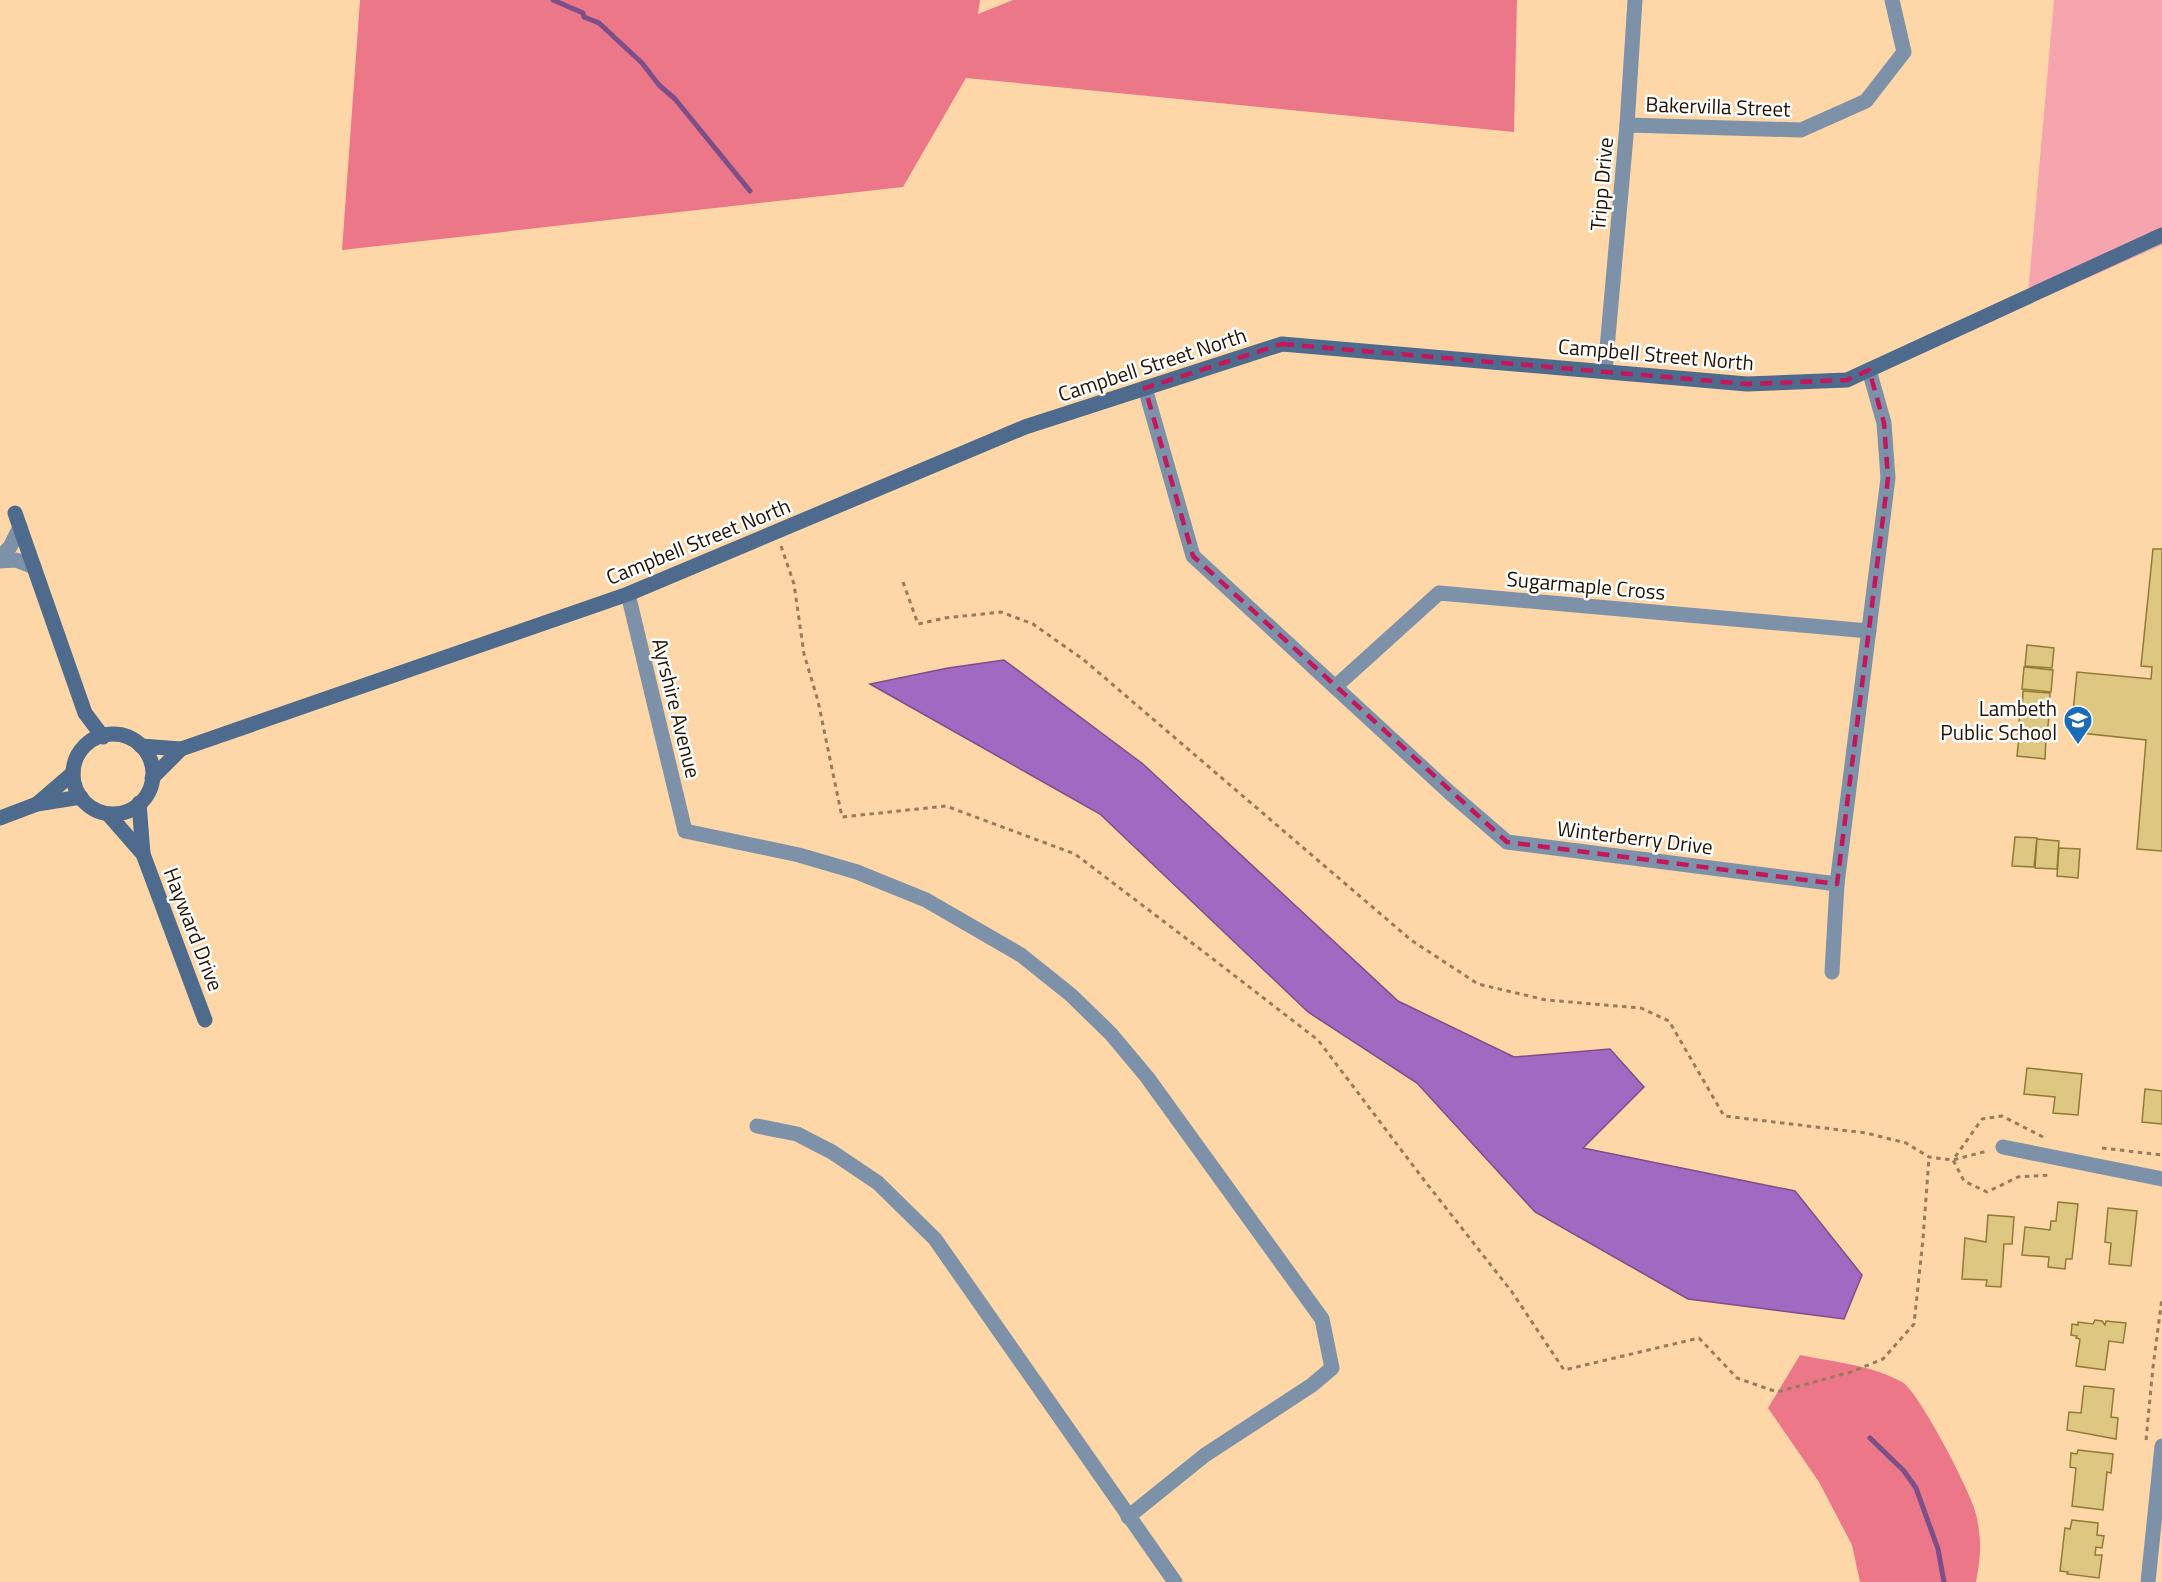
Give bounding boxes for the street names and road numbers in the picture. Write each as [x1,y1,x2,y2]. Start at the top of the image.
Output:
street label: Bakervilla Street [1645,87,1792,125]
street label: Tripp Drive [1581,136,1621,232]
street label: Campbell Street North [1054,318,1250,410]
street label: Campbell Street North [1557,330,1755,378]
street label: Campbell Street North [601,489,795,593]
street label: Sugarmaple Cross [1505,562,1667,608]
street label: Ayrshire Avenue [644,635,710,781]
street label: Winterberry Drive [1555,812,1715,862]
street label: Hayward Drive [156,863,232,995]

